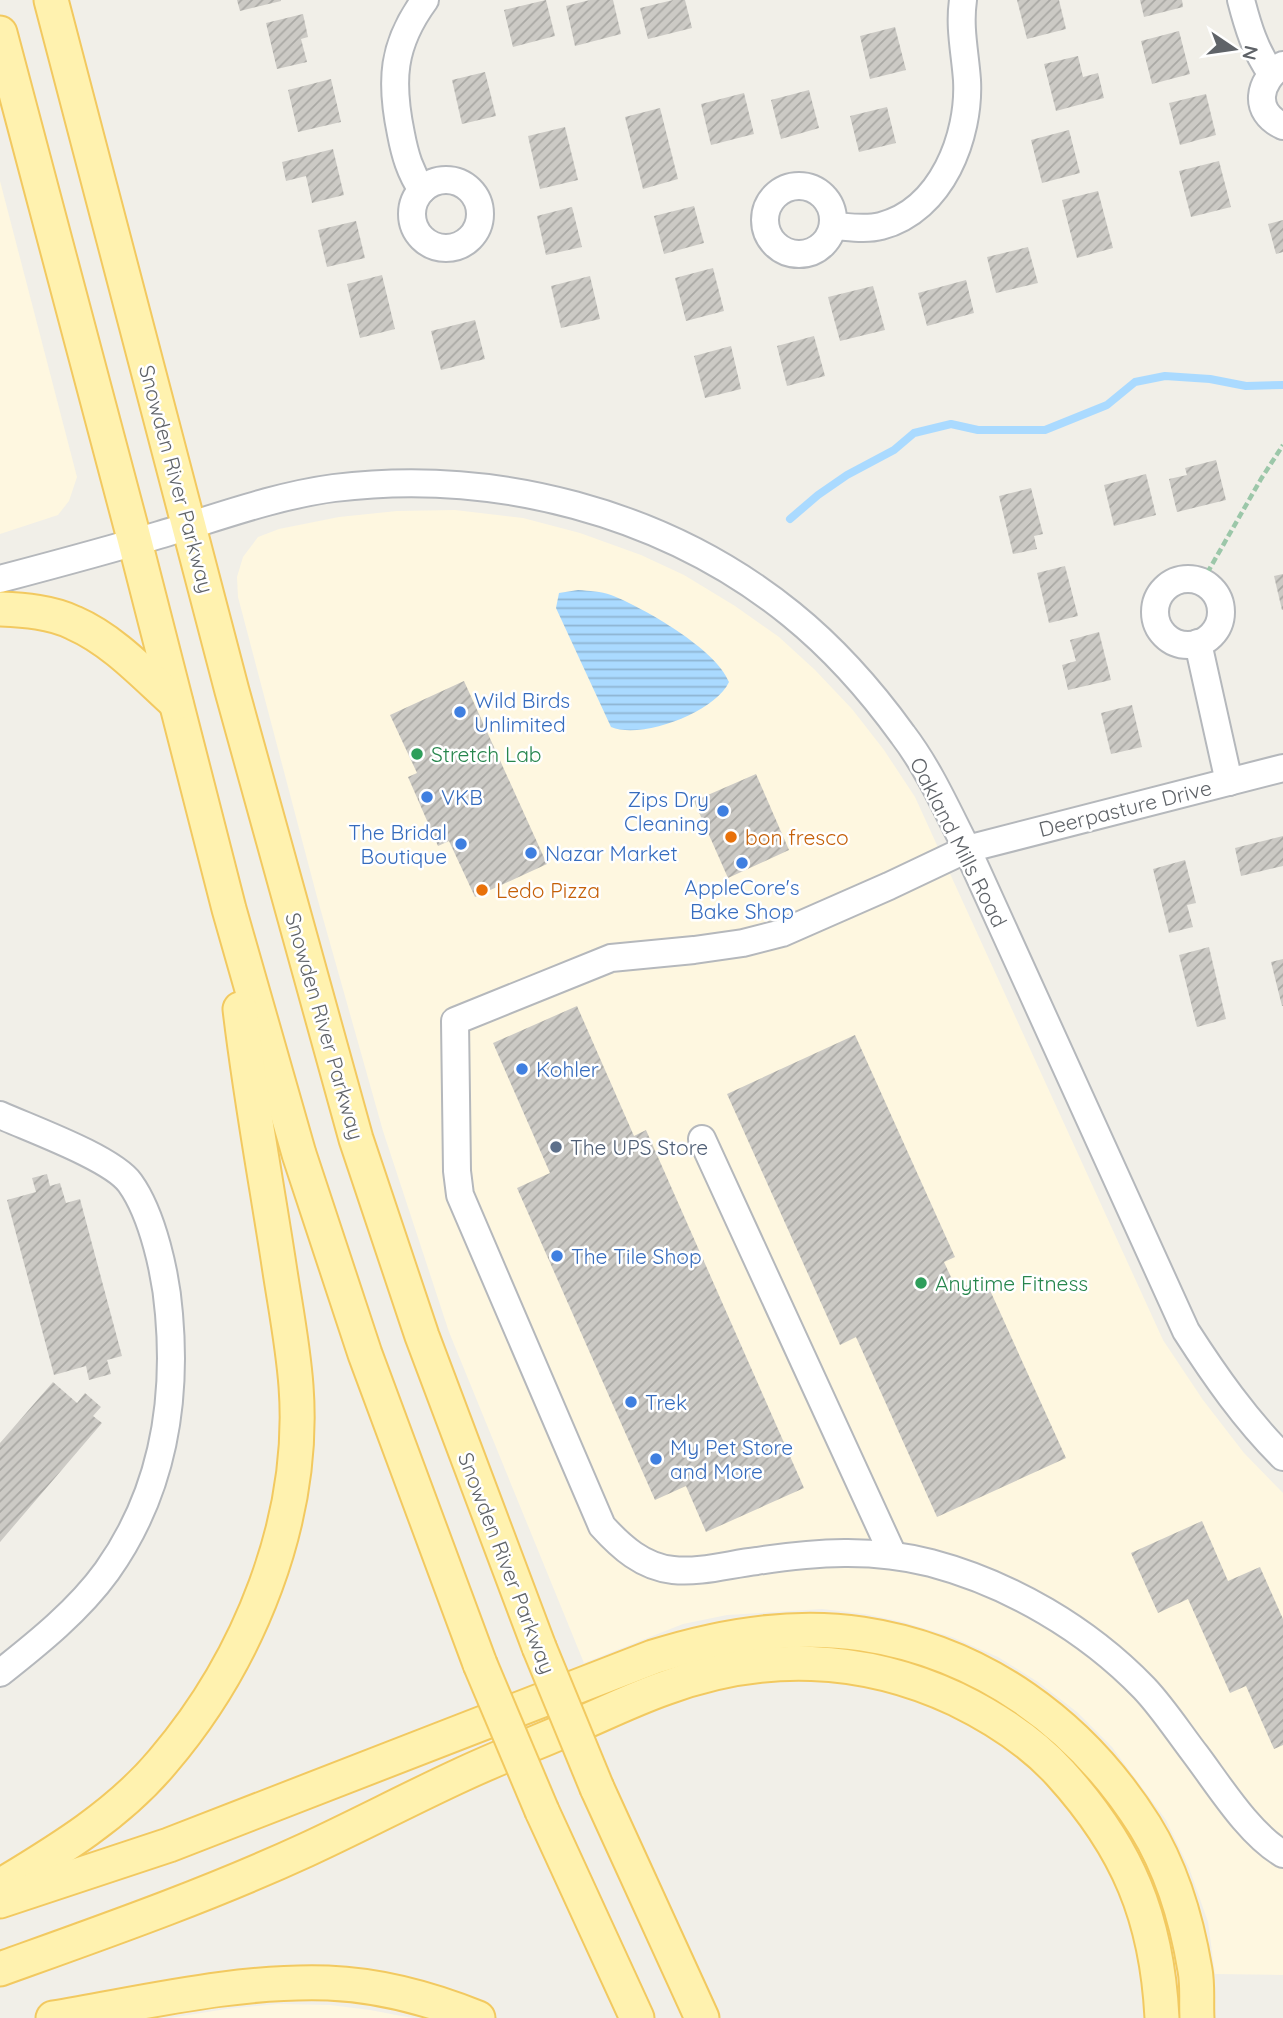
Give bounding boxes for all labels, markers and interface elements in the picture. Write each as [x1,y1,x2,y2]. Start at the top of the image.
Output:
north arrow [1199,14,1269,84]
text: N [1237,43,1264,62]
street label: Snowden River Parkway [134,362,220,596]
place label: Wild Birds Unlimited [474,687,570,737]
marker: Wild Birds Unlimited [452,704,468,720]
place label: Stretch Lab [431,741,542,767]
marker: Stretch Lab [409,746,425,762]
street label: Oakland Mills Road [905,753,1013,931]
street label: Deerpasture Drive [1036,774,1214,842]
place label: VKB [441,784,483,810]
place label: Zips Dry Cleaning [624,786,709,836]
marker: VKB [419,789,435,805]
marker: Zips Dry Cleaning [715,803,731,819]
place label: The Bridal Boutique [348,819,447,869]
place label: bon fresco [745,824,849,850]
marker: bon fresco [723,829,739,845]
marker: The Bridal Boutique [453,836,469,852]
place label: Nazar Market [545,840,678,866]
marker: Nazar Market [523,845,539,861]
marker: AppleCore's Bake Shop [734,855,750,871]
place label: AppleCore's Bake Shop [684,874,800,924]
place label: Ledo Pizza [496,877,600,903]
marker: Ledo Pizza [474,882,490,898]
street label: Snowden River Parkway [280,909,370,1143]
place label: Kohler [536,1056,599,1082]
marker: Kohler [514,1061,530,1077]
place label: The UPS Store [570,1134,708,1160]
marker: The UPS Store [548,1139,564,1155]
place label: The Tile Shop [571,1243,702,1269]
marker: The Tile Shop [549,1248,565,1264]
place label: Anytime Fitness [935,1270,1088,1296]
marker: Anytime Fitness [913,1275,929,1291]
place label: Trek [645,1389,687,1415]
marker: Trek [623,1394,639,1410]
place label: My Pet Store and More [670,1434,793,1484]
street label: Snowden River Parkway [453,1449,561,1677]
marker: My Pet Store and More [648,1451,664,1467]

